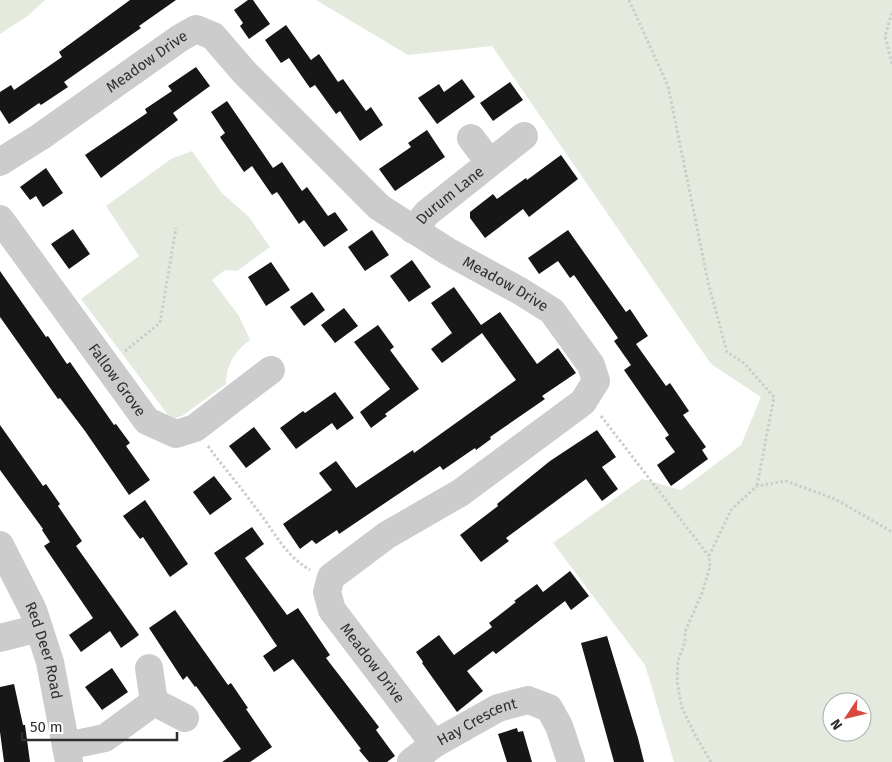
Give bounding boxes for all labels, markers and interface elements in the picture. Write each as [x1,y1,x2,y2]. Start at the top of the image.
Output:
street label: Meadow Drive [103,27,191,96]
street label: Durum Lane [412,162,488,228]
street label: Meadow Drive [460,252,552,315]
street label: Fallow Grove [85,340,150,420]
street label: Red Deer Road [21,599,66,701]
street label: Meadow Drive [336,620,409,707]
north arrow [822,692,872,742]
street label: Hay Crescent [434,694,519,749]
scale bar [22,710,178,742]
text: N [827,715,846,733]
text: 50 m [30,718,63,736]

